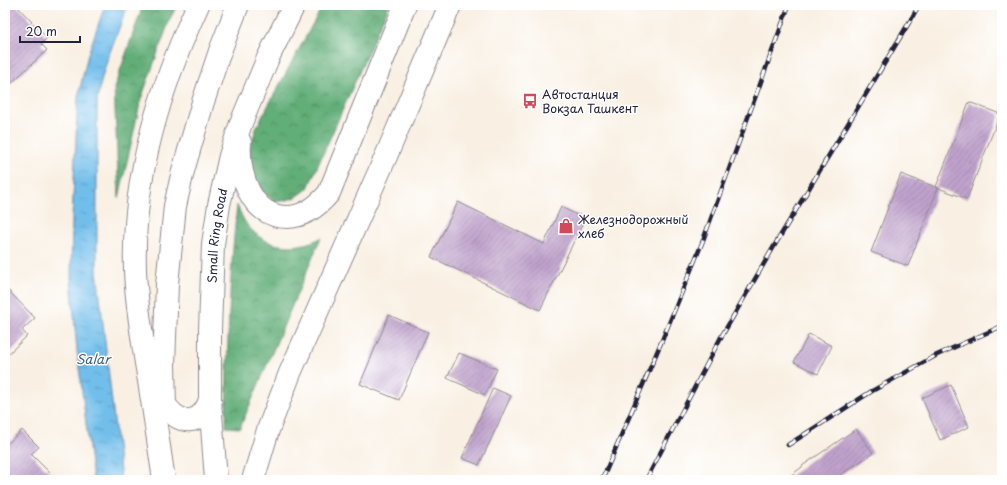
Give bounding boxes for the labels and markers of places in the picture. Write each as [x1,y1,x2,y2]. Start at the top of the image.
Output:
place label: Автостанция Вокзал Ташкент [542,85,638,117]
bus stop icon: Автостанция Вокзал Ташкент [521,92,539,110]
place label: Железнодорожный хлеб [578,210,688,242]
shop icon: Железнодорожный хлеб [557,217,575,235]

